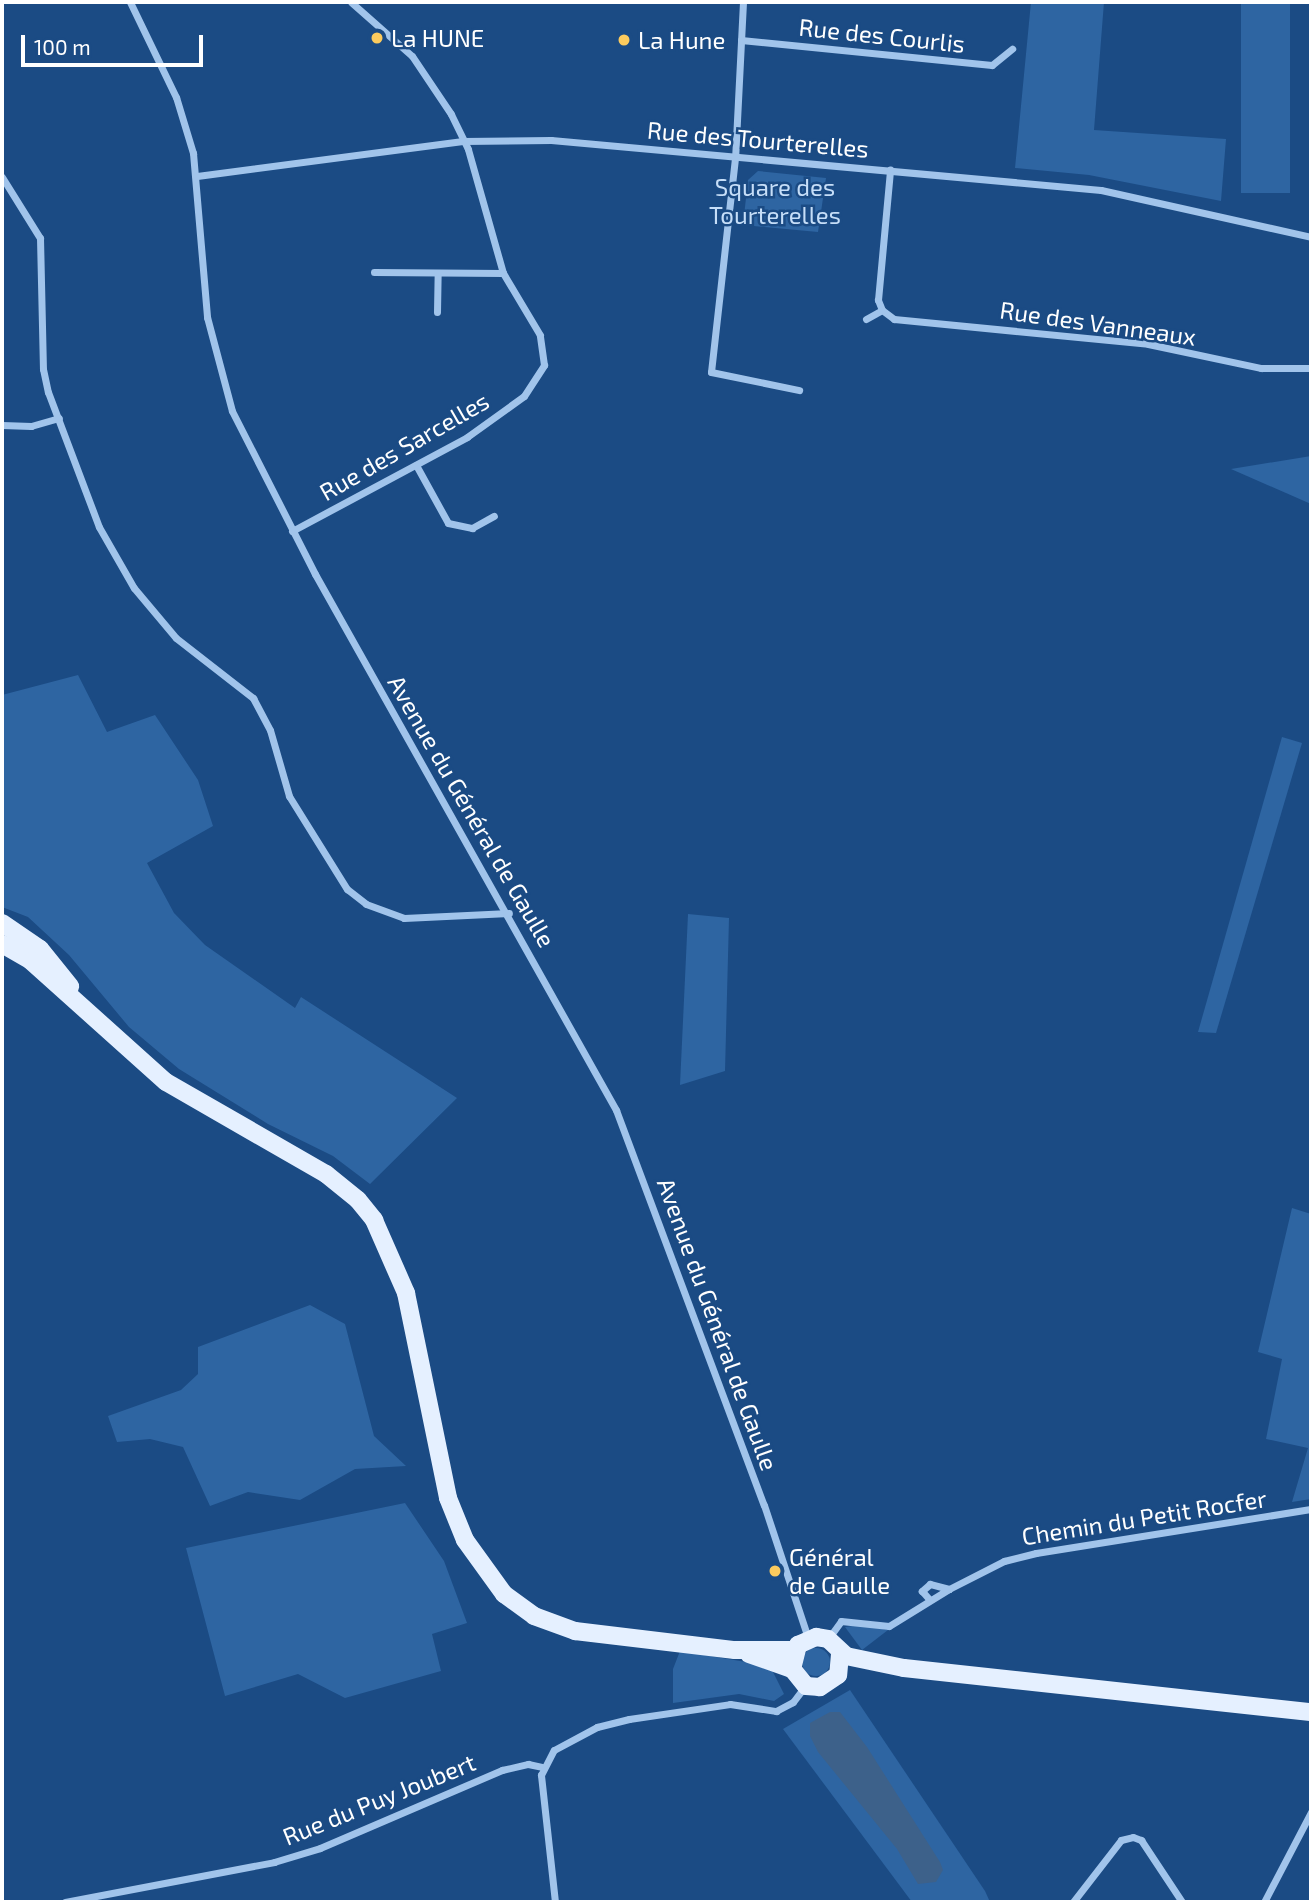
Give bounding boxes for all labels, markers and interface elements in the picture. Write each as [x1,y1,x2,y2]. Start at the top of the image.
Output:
street label: Rue des Courlis [798,12,966,58]
scale bar [24,21,206,65]
place label: La HUNE [391,24,484,52]
place label: La Hune [638,26,725,54]
marker: La HUNE [369,30,385,46]
marker: La Hune [616,32,632,48]
text: 100 m [34,34,91,59]
street label: Rue des Tourterelles [646,115,870,163]
park label: Square des Tourterelles [709,173,841,229]
street label: Rue des Vanneaux [998,295,1198,351]
street label: Rue des Sarcelles [314,386,494,506]
street label: Avenue du Général de Gaulle [382,670,562,952]
street label: Avenue du Général de Gaulle [652,1174,784,1474]
street label: Chemin du Petit Rocfer [1019,1483,1269,1551]
place label: Général de Gaulle [789,1543,890,1599]
marker: Général de Gaulle [767,1563,783,1579]
street label: Rue du Puy Joubert [278,1747,480,1851]

